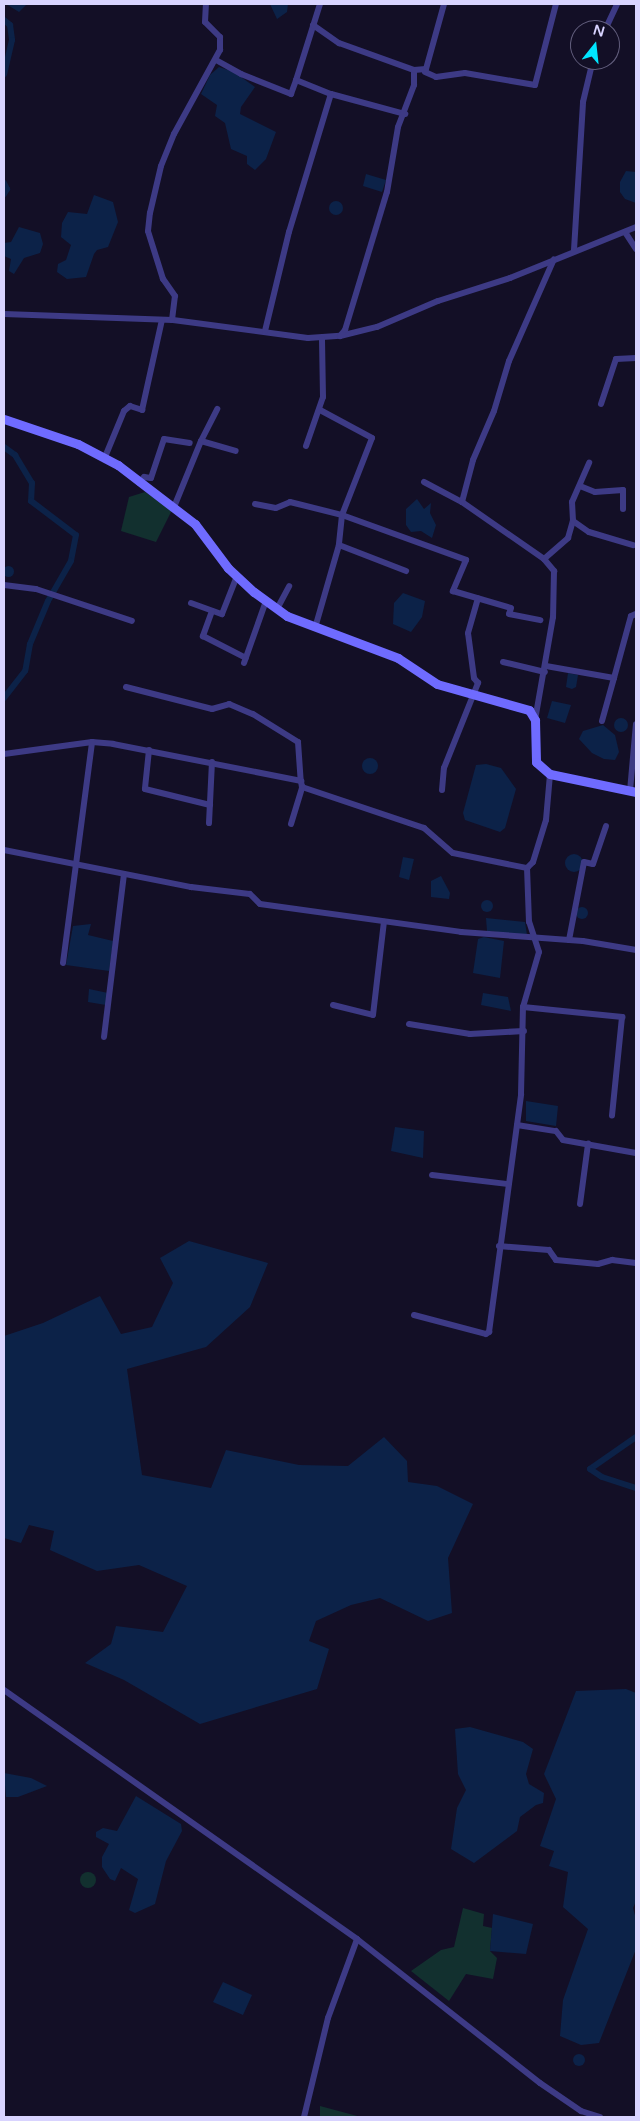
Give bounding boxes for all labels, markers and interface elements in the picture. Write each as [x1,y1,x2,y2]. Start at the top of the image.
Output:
north arrow [570,20,620,70]
text: N [591,21,607,41]

